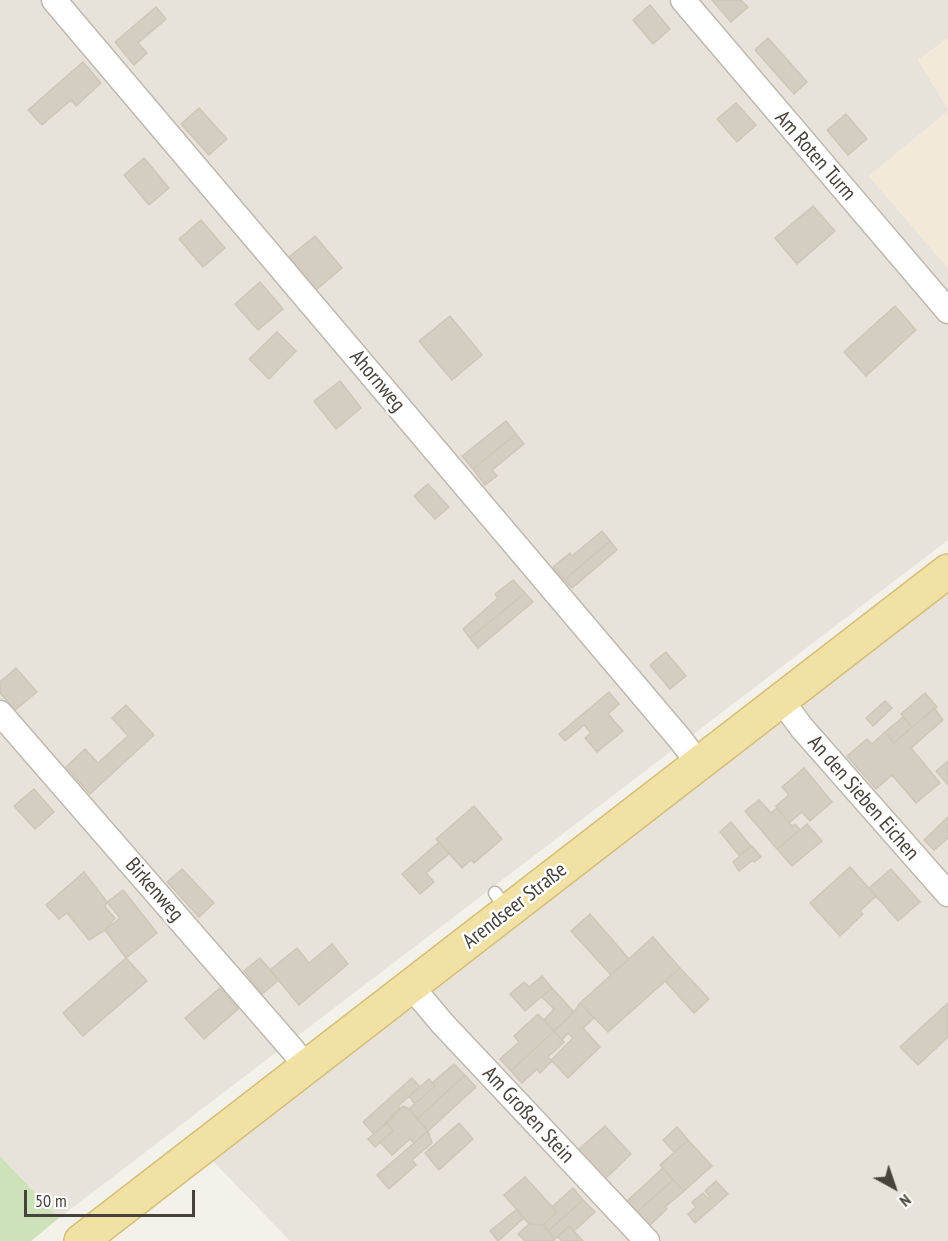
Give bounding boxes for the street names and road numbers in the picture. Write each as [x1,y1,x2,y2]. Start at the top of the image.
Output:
street label: Am Roten Turm [769,106,861,206]
street label: Ahornweg [344,345,410,417]
street label: An den Sieben Eichen [802,731,924,865]
street label: Birkenweg [120,853,188,927]
street label: Arendseer Straße [458,858,572,954]
street label: Am Großen Stein [477,1061,579,1169]

